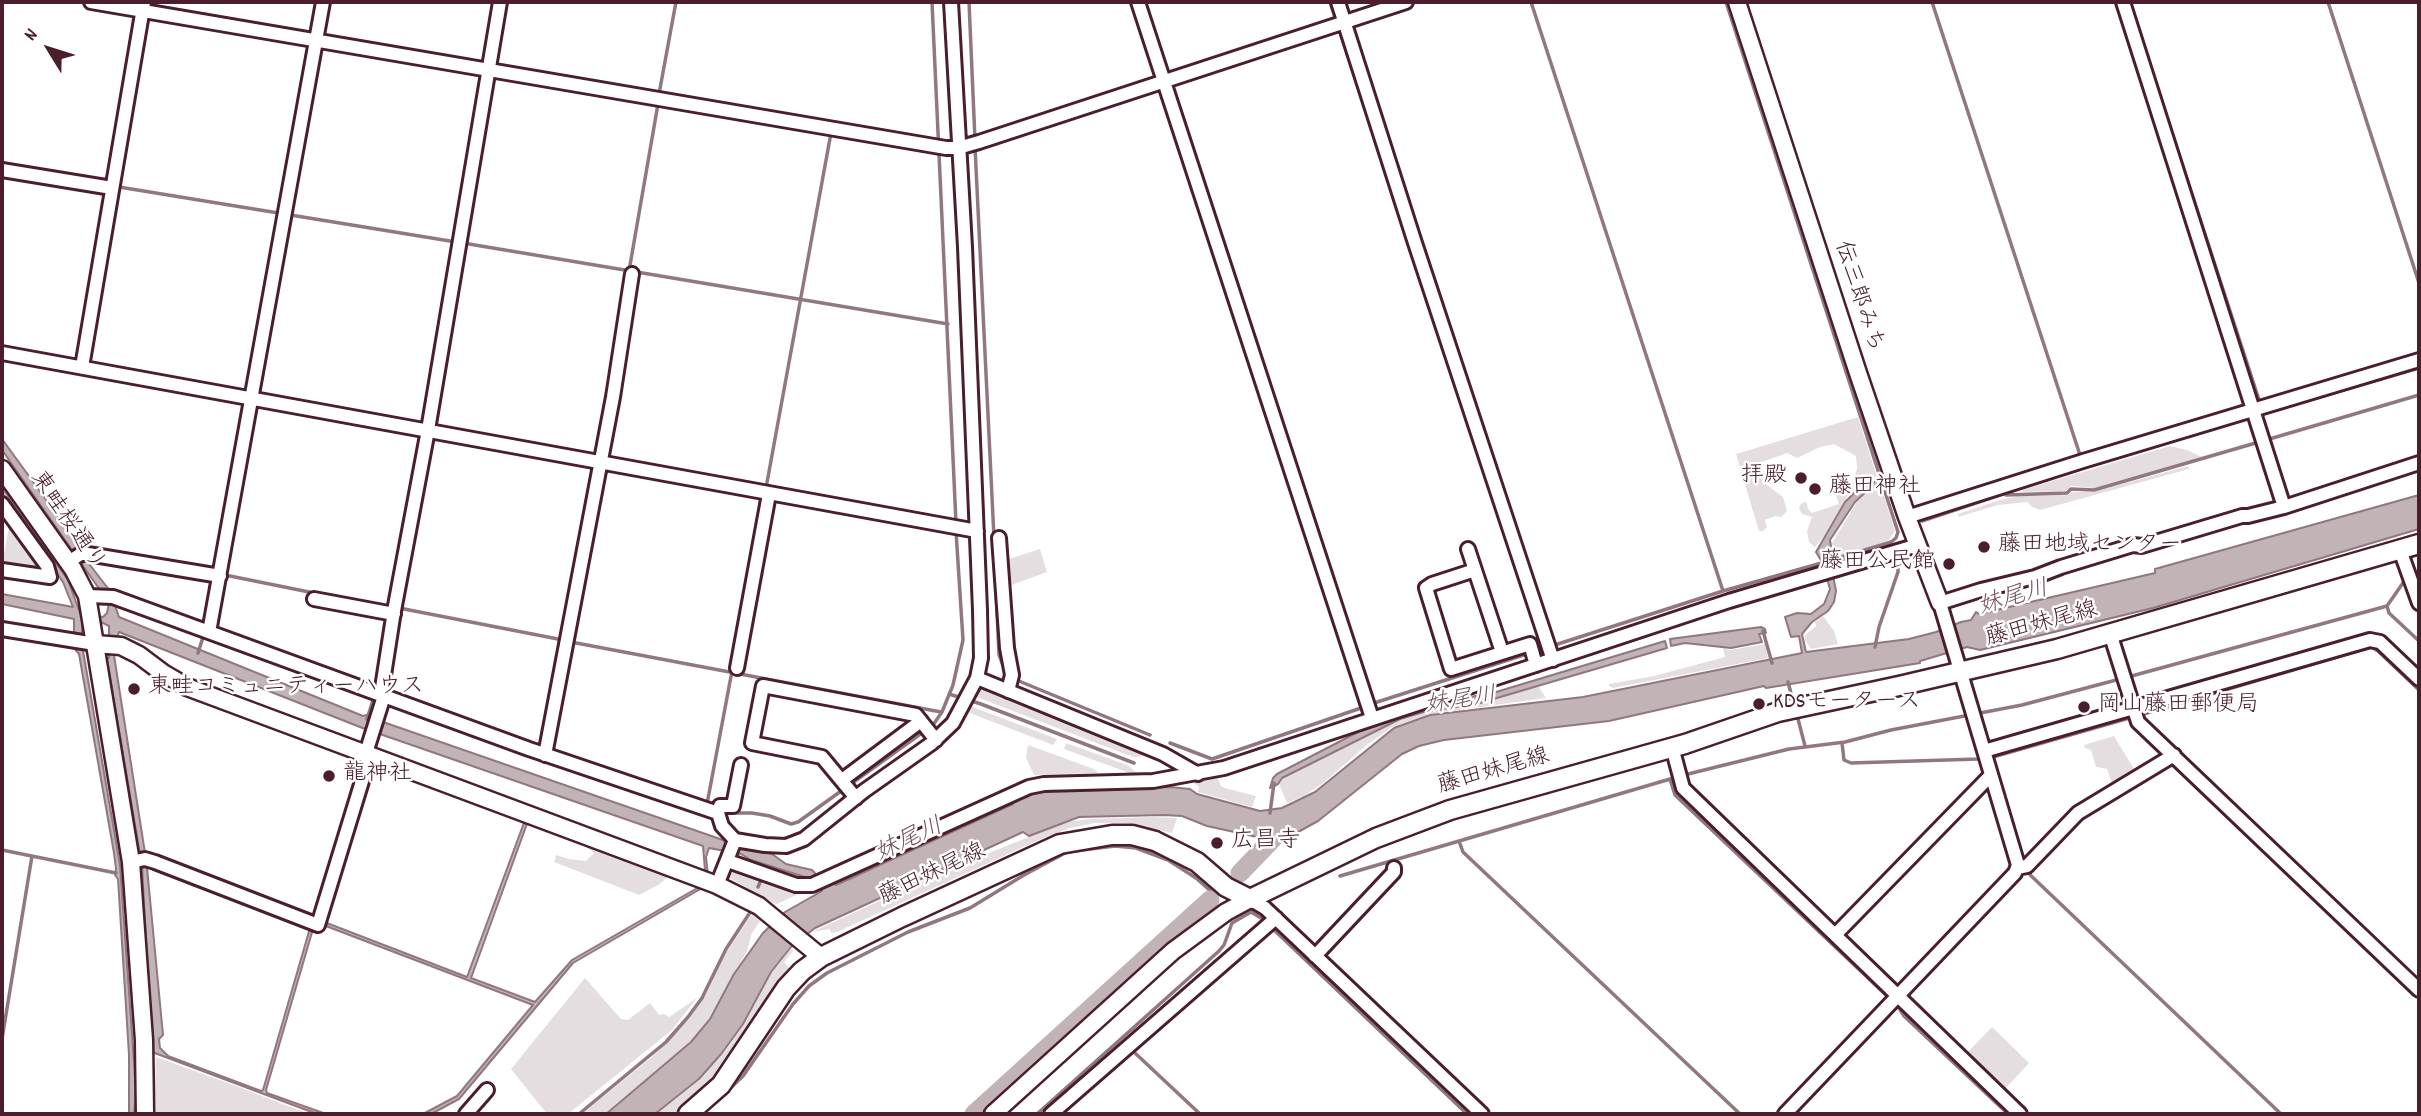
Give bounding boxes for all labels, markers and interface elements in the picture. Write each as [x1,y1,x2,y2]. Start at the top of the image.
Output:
north arrow [14,14,84,84]
text: N [19,24,46,48]
street label: 伝三郎みち [1826,238,1888,356]
place label: 拝殿 [1741,464,1787,492]
street label: 東畦桜通り [22,467,110,577]
marker: 拝殿 [1793,470,1809,486]
place label: 藤田神社 [1829,475,1921,503]
marker: 藤田神社 [1807,481,1823,497]
place label: 藤田地域センター [1998,533,2182,561]
marker: 藤田地域センター [1976,539,1992,555]
place label: 藤田公民館 [1820,550,1935,578]
marker: 藤田公民館 [1941,556,1957,572]
water label: 妹尾川 [1975,576,2053,624]
street label: 藤田妹尾線 [1983,598,2101,654]
place label: 東畦コミュニティーハウス [148,675,424,703]
marker: 東畦コミュニティーハウス [126,681,142,697]
water label: 妹尾川 [1423,684,1499,722]
place label: KDSモータース [1773,690,1921,718]
place label: 岡山藤田郵便局 [2098,693,2259,721]
marker: KDSモータース [1751,696,1767,712]
marker: 岡山藤田郵便局 [2076,699,2092,715]
street label: 藤田妹尾線 [1435,744,1553,802]
place label: 龍神社 [343,762,412,790]
marker: 龍神社 [321,768,337,784]
water label: 妹尾川 [871,814,949,870]
place label: 広昌寺 [1231,829,1300,857]
marker: 広昌寺 [1209,835,1225,851]
street label: 藤田妹尾線 [875,839,991,913]

